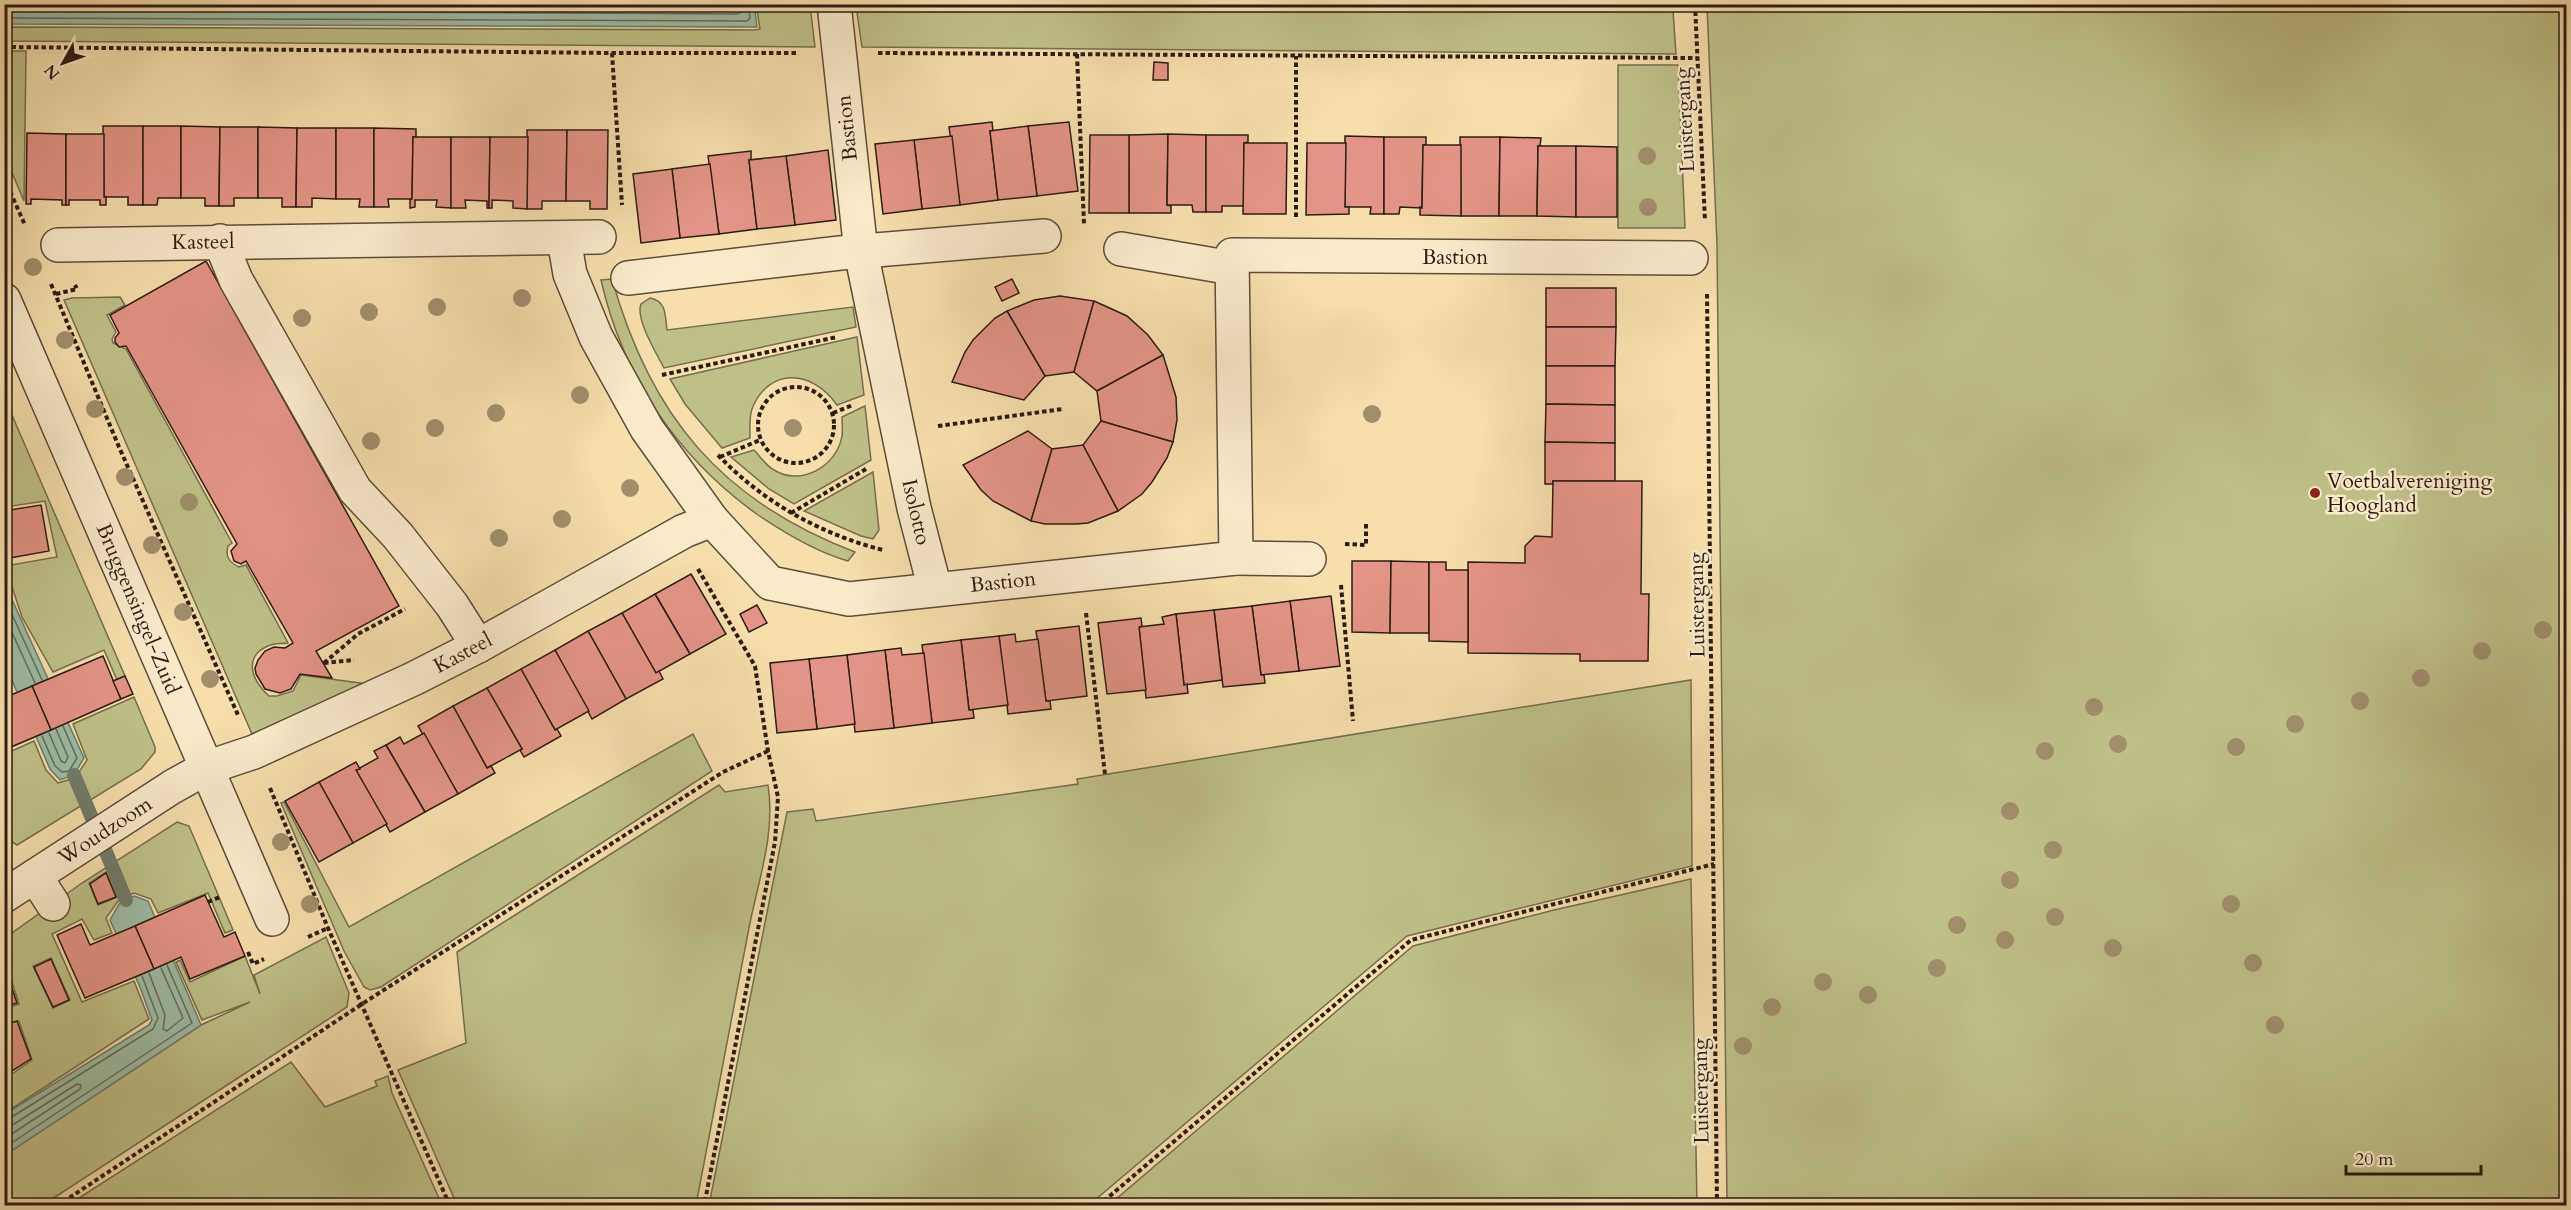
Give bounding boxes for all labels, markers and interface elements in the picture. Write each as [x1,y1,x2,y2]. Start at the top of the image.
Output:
north arrow [33,33,93,93]
text: N [39,60,65,84]
street label: Luistergang [1668,66,1702,173]
street label: Bastion [829,94,865,162]
street label: Kasteel [171,227,235,257]
street label: Bastion [1422,243,1488,272]
place label: Voetbalvereniging Hoogland [2327,467,2492,520]
street label: Isolotto [894,476,938,548]
marker: Voetbalvereniging Hoogland [2308,486,2322,500]
street label: Bruggensingel-Zuid [89,519,187,699]
street label: Luistergang [1682,552,1712,658]
street label: Bastion [969,564,1037,600]
street label: Kasteel [428,625,498,681]
street label: Woudzoom [51,790,158,873]
street label: Luistergang [1686,1038,1716,1144]
scale bar [2346,1138,2481,1176]
text: 20 m [2355,1147,2394,1172]

